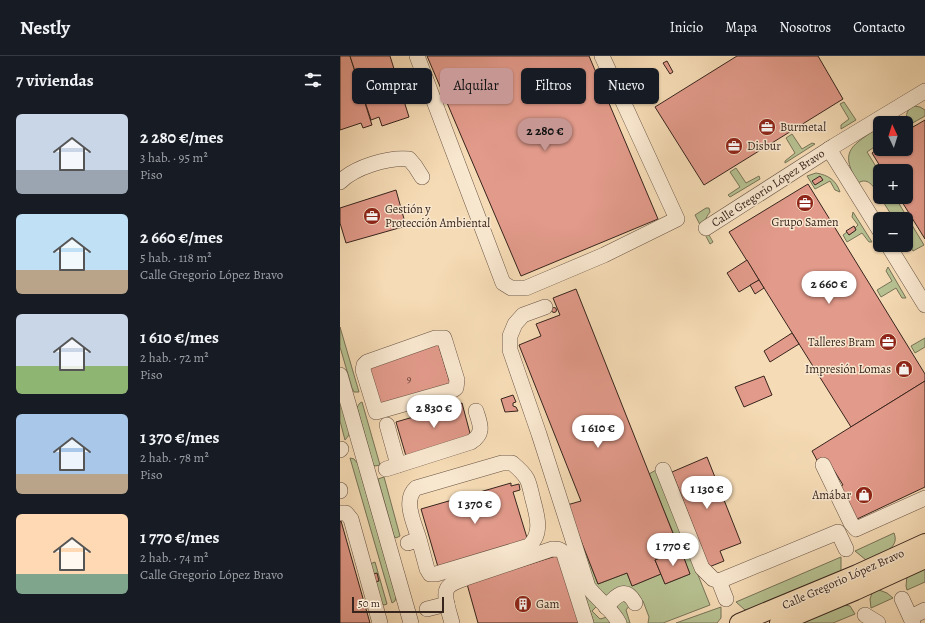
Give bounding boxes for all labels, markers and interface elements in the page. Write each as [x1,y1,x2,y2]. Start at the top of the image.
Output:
text: Nestly [20,15,70,41]
text: Inicio [670,18,703,37]
text: Mapa [725,18,757,37]
text: Nosotros [779,18,831,37]
text: Contacto [853,18,905,37]
chip: Comprar [352,68,432,104]
chip: Alquilar [440,68,513,104]
chip: Filtros [521,68,586,104]
chip: Nuevo [594,68,659,104]
text: 7 viviendas [16,69,94,92]
icon: filters [302,69,324,91]
north arrow [873,116,913,156]
map controls [873,116,913,252]
office icon: Burmetal [757,117,777,137]
pin: 2 280 € [508,118,582,152]
place label: Burmetal [780,119,826,135]
text: 2 280 € [526,122,564,139]
text: 2 280 €/mes [140,126,223,149]
icon: home [48,130,96,178]
office icon: Disbur [724,136,744,156]
place label: Disbur [747,138,781,154]
street label: Calle Gregorio López Bravo [708,145,828,231]
text: 3 hab. · 95 m² [140,149,208,166]
button: + [873,164,913,204]
text: Piso [140,166,162,183]
office icon: Grupo Samen [795,193,815,213]
place label: Gestión y Protección Ambiental [385,201,490,231]
office icon: Gestión y Protección Ambiental [362,206,382,226]
button: − [873,212,913,252]
place label: Grupo Samen [771,214,839,230]
text: 2 660 €/mes [140,226,223,249]
icon: home [48,230,96,278]
text: 5 hab. · 118 m² [140,249,212,266]
text: Calle Gregorio López Bravo [140,266,283,283]
pin: 2 660 € [792,271,866,305]
text: 2 660 € [811,275,847,292]
text: 1 610 €/mes [140,326,219,349]
icon: home [48,330,96,378]
office icon: Talleres Bram [878,332,898,352]
place label: Talleres Bram [808,334,875,350]
text: 2 hab. · 72 m² [140,349,209,366]
shop icon: Impresión Lomas [894,359,914,379]
place label: Impresión Lomas [805,361,891,377]
text: Piso [140,366,162,383]
house number: 9 [407,372,412,385]
pin: 2 830 € [397,395,471,429]
text: 2 830 € [416,399,452,416]
pin: 1 610 € [561,415,635,449]
text: 1 610 € [581,419,615,436]
text: 1 370 €/mes [140,426,220,449]
icon: home [48,430,96,478]
text: 2 hab. · 78 m² [140,449,209,466]
text: Piso [140,466,162,483]
pin: 1 130 € [670,476,744,510]
text: 1 130 € [690,480,724,497]
shop icon: Amábar [854,485,874,505]
place label: Amábar [811,487,851,503]
pin: 1 370 € [438,491,512,525]
text: 1 370 € [458,495,492,512]
text: 1 770 €/mes [140,526,219,549]
icon: home [48,530,96,578]
pin: 1 770 € [636,533,710,567]
text: 1 770 € [656,537,690,554]
street label: Calle Gregorio López Bravo [779,545,907,613]
text: 2 hab. · 74 m² [140,549,208,566]
text: Calle Gregorio López Bravo [140,566,283,583]
building icon: Gam [513,594,533,614]
scale bar [352,595,444,614]
text: 50 m [358,596,380,611]
place label: Gam [536,596,559,612]

